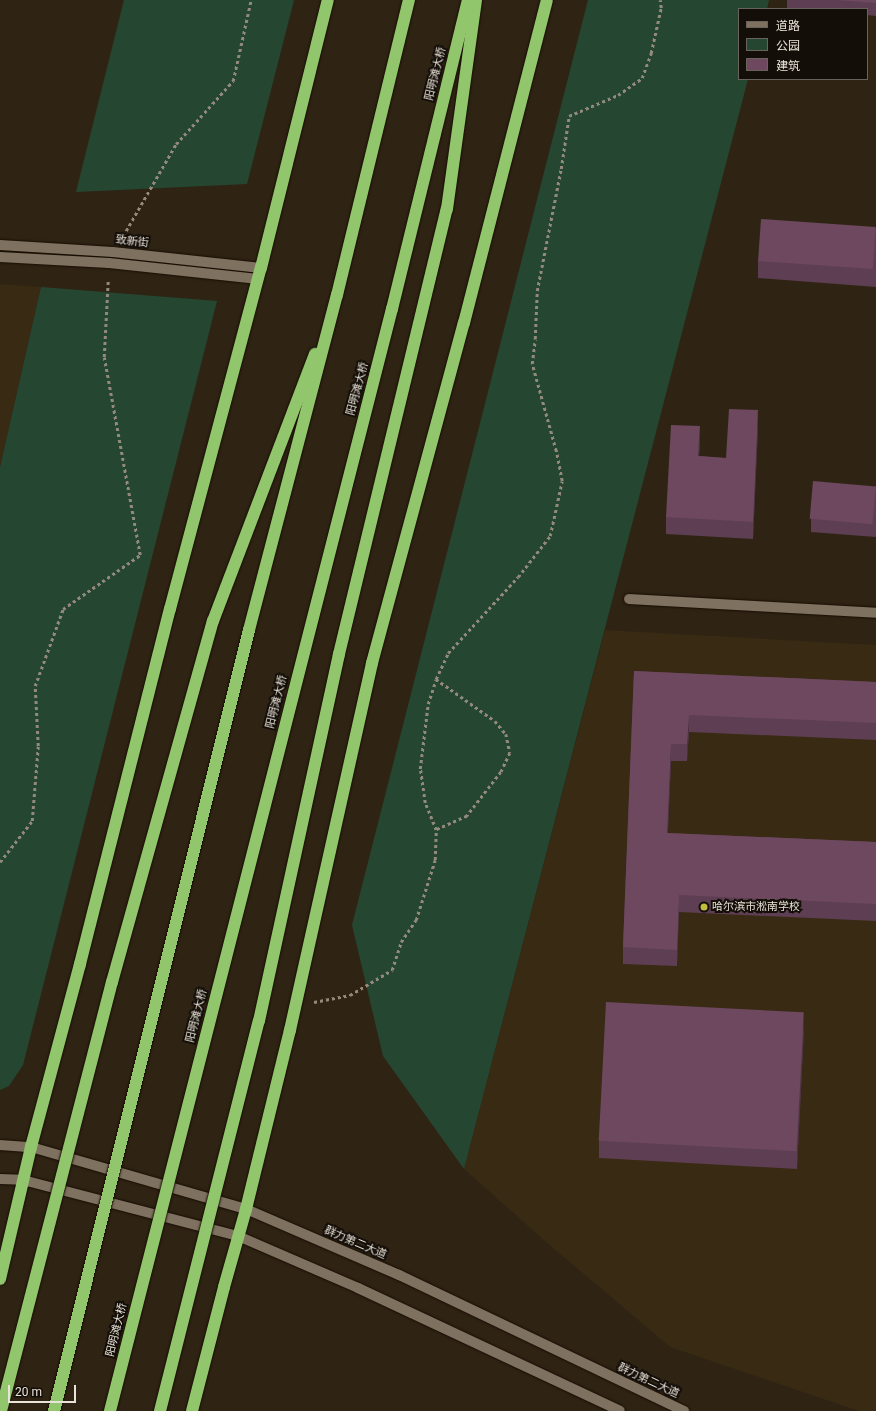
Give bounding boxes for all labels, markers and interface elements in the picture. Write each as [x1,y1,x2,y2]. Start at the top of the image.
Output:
legend [738,8,868,80]
text: 道路 [776,19,800,33]
text: 公园 [776,39,800,53]
street label: 阳明滩大桥 [423,46,449,102]
text: 建筑 [776,59,800,73]
street label: 致新街 [115,234,149,250]
street label: 阳明滩大桥 [345,361,371,417]
street label: 阳明滩大桥 [264,674,290,730]
place label: 哈尔滨市淞南学校 [712,900,800,914]
marker: 哈尔滨市淞南学校 [699,902,709,912]
street label: 阳明滩大桥 [184,988,210,1044]
street label: 群力第二大道 [322,1224,388,1262]
street label: 阳明滩大桥 [104,1302,130,1358]
street label: 群力第二大道 [615,1361,681,1401]
scale bar [10,1377,78,1403]
text: 20 m [15,1385,42,1399]

